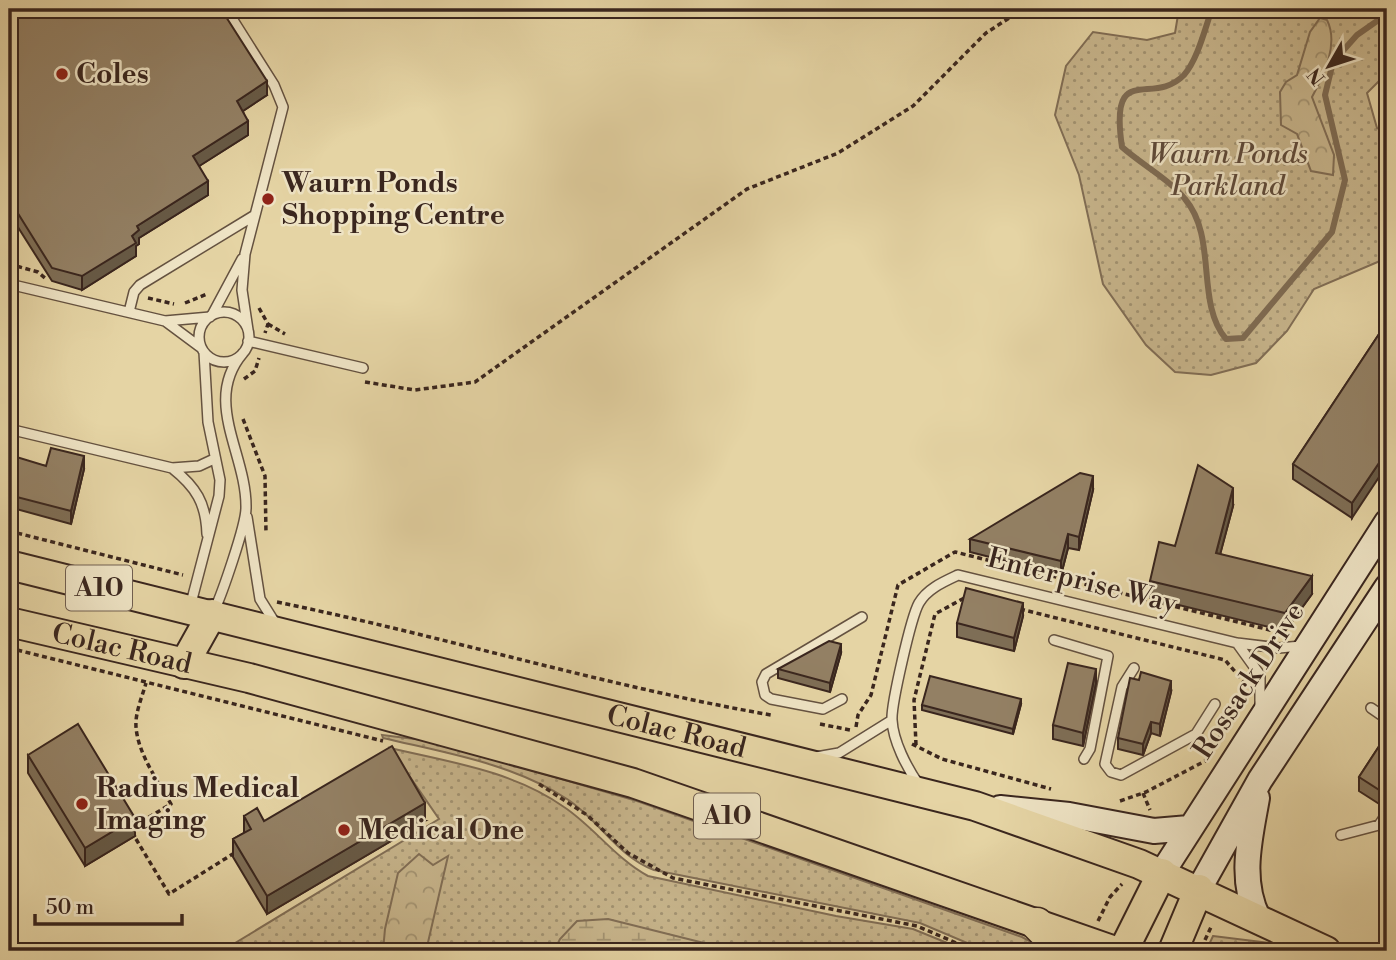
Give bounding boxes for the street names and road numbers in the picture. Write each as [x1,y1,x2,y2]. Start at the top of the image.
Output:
street label: Enterprise Way [984,541,1181,622]
road number: A10 [66,566,132,610]
street label: Rossack Drive [1185,596,1313,766]
street label: Colac Road [49,615,195,682]
street label: Colac Road [603,697,750,766]
road number: A10 [694,794,760,838]

